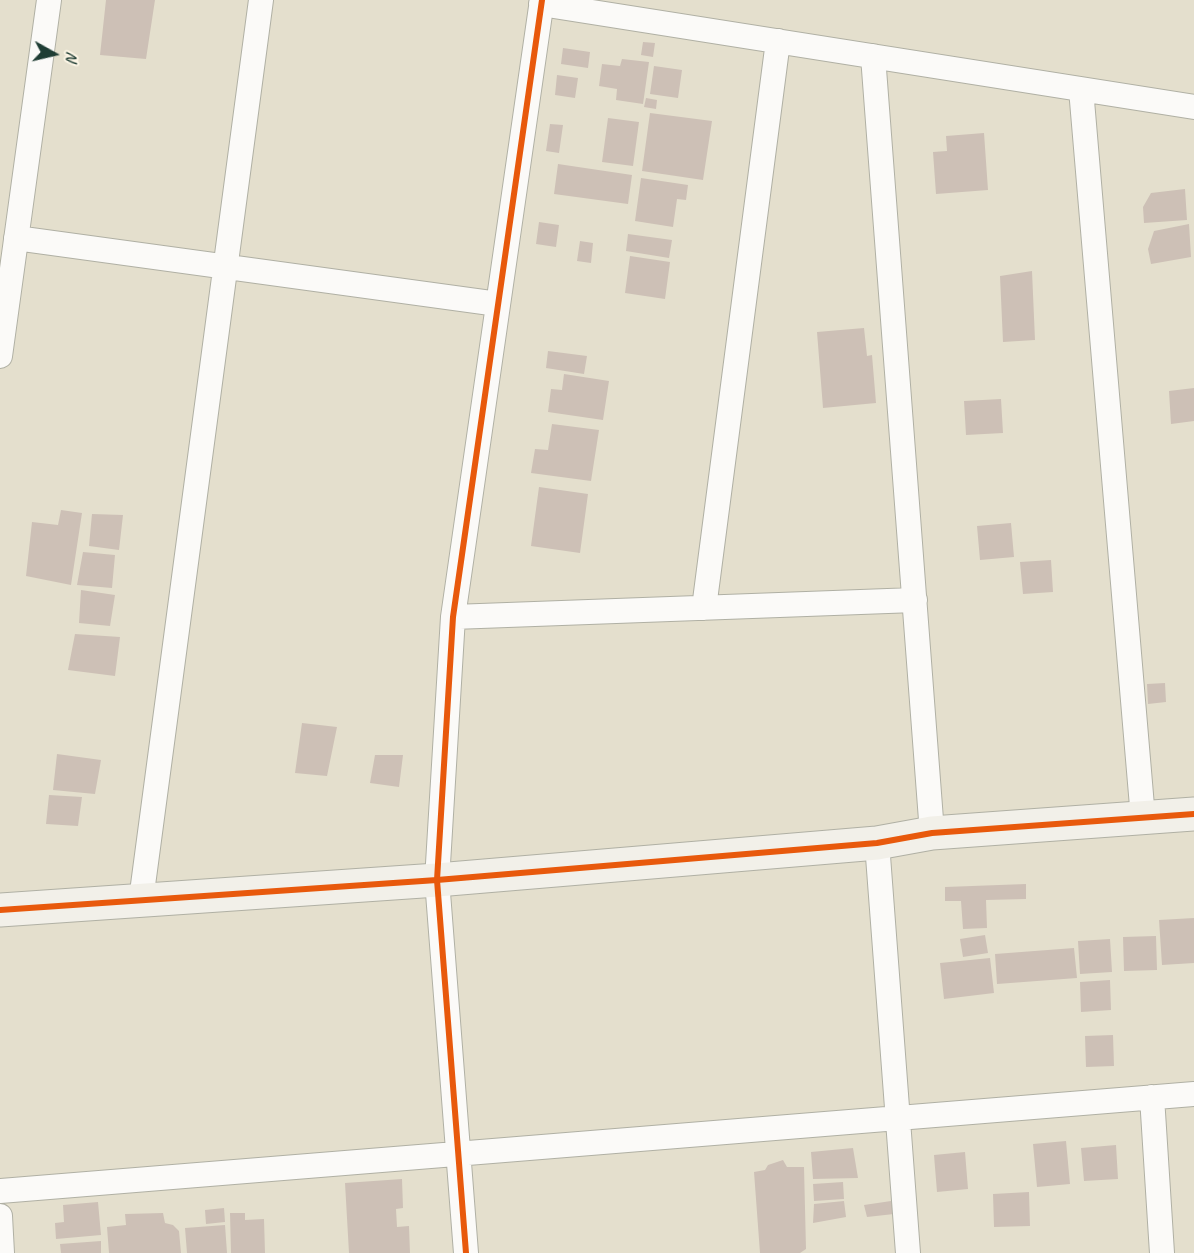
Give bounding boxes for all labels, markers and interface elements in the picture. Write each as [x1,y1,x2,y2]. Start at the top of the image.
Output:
north arrow [24,24,84,84]
text: N [61,50,82,63]

